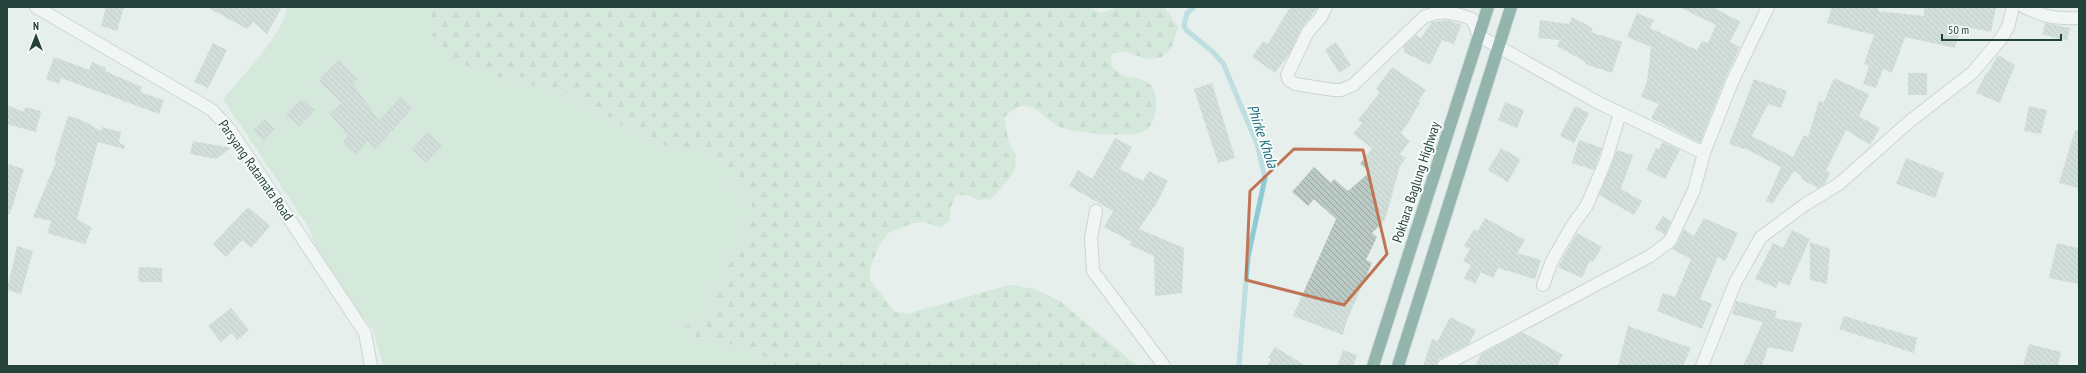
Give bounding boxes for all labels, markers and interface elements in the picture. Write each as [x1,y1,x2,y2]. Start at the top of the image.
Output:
north arrow [16,16,56,56]
scale bar [1942,16,2061,42]
text: N [33,19,39,33]
text: 50 m [1948,22,1969,37]
water label: Phirke Khola [1243,102,1283,171]
street label: Parsyang Ratamata Road [215,116,297,224]
street label: Pokhara Baglung Highway [1388,119,1444,245]

